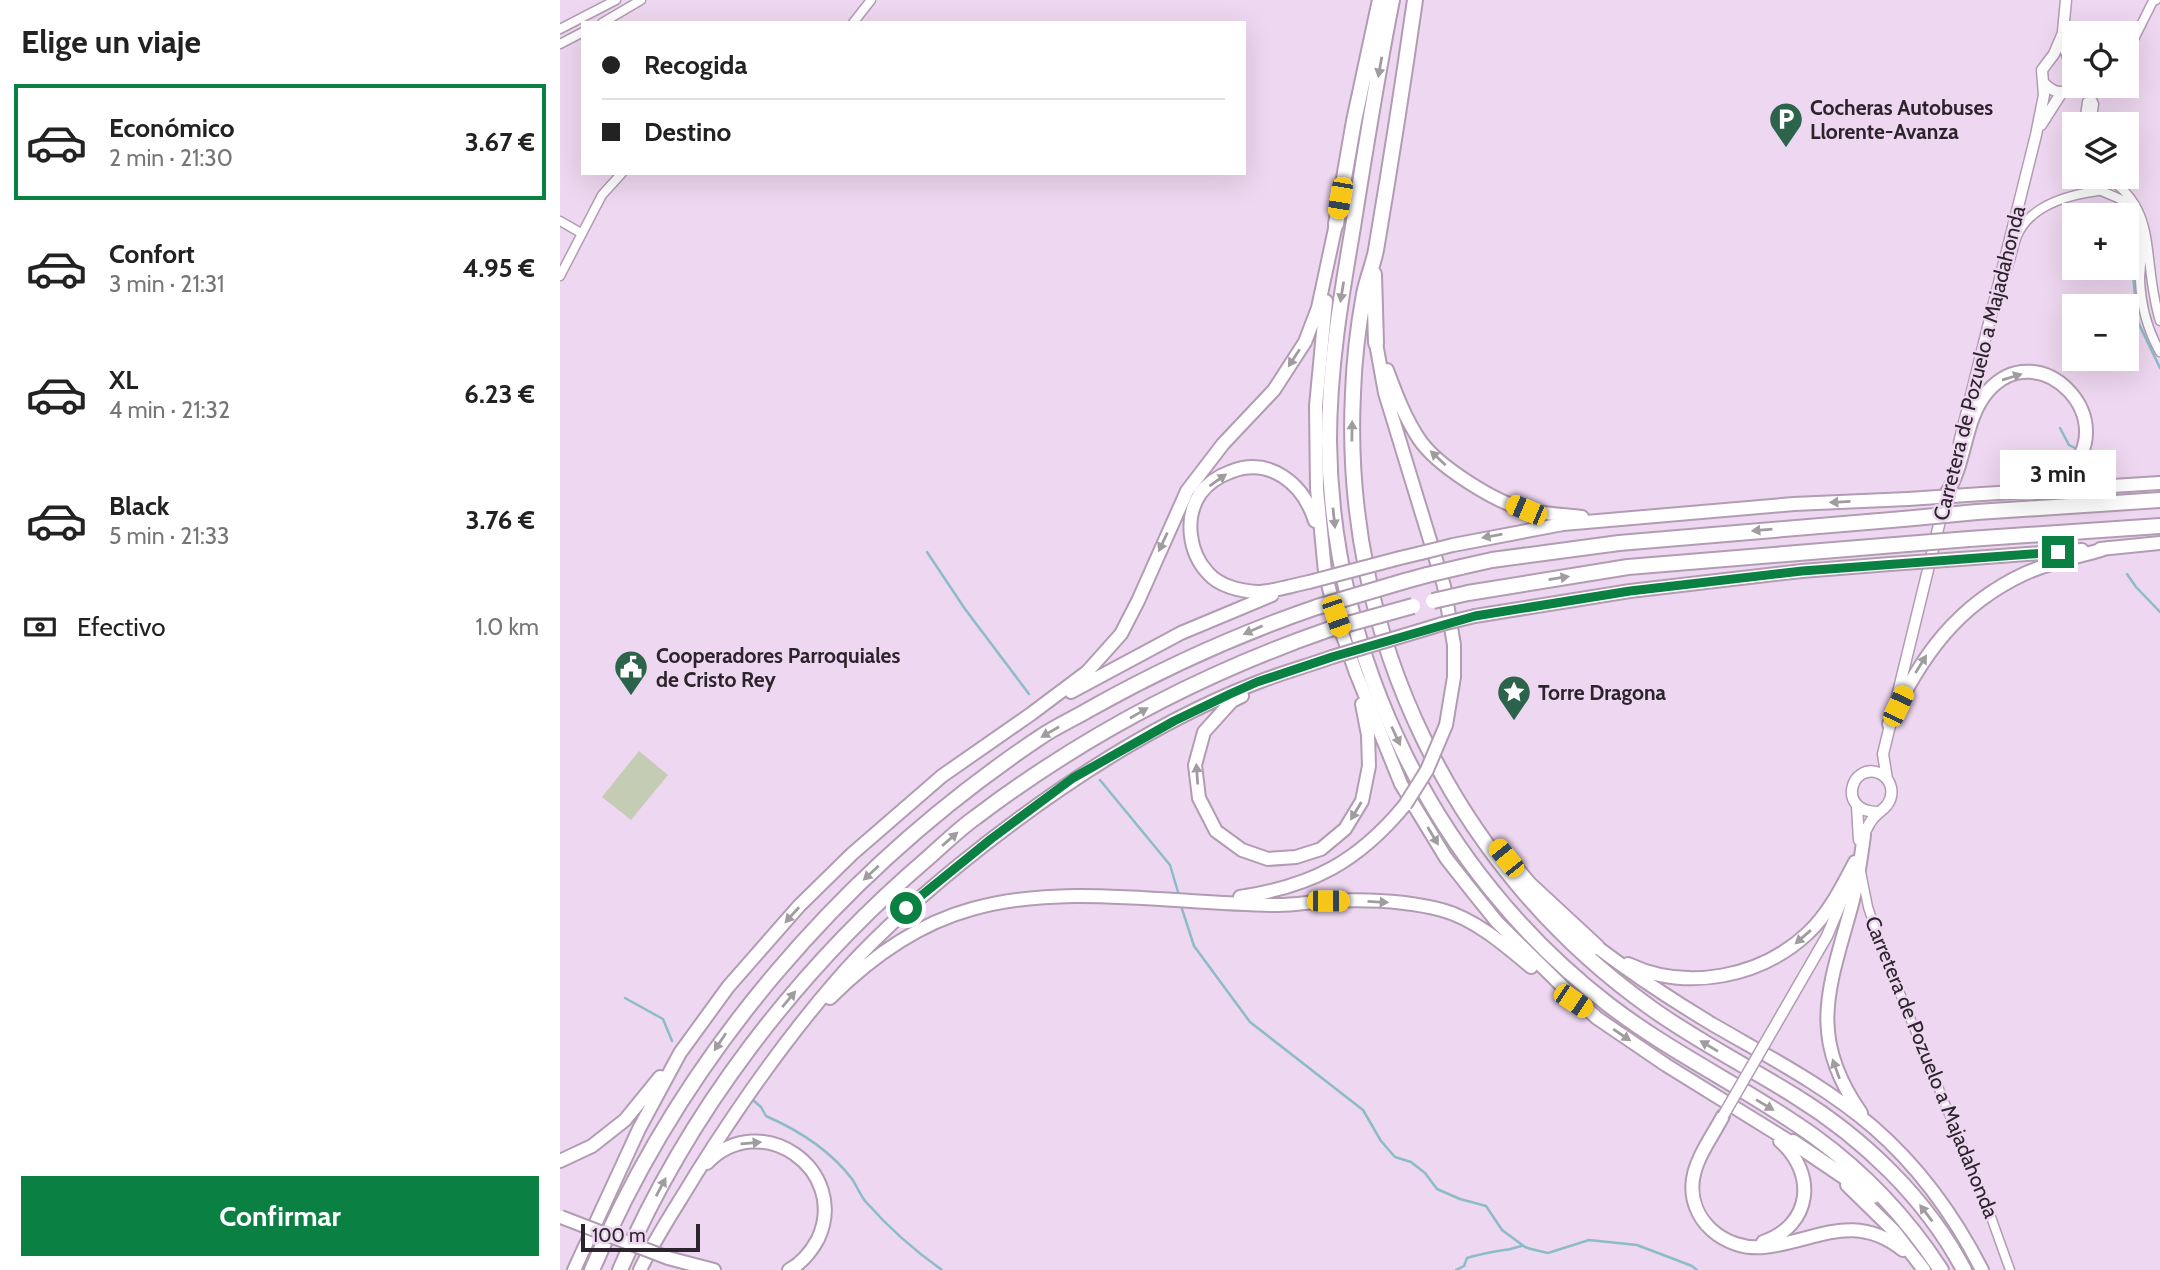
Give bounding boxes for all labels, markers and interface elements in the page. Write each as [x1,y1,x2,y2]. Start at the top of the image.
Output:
map controls [2062,21,2139,371]
button: locate [2062,21,2139,98]
text: Elige un viaje [21,22,201,61]
text: Recogida [644,49,747,81]
one-way arrow [1374,56,1385,78]
place label: Cocheras Autobuses Llorente-Avanza [1810,95,1993,144]
parking icon: Cocheras Autobuses Llorente-Avanza [1767,100,1805,149]
icon: car [25,111,88,174]
text: Económico [109,112,235,144]
button: layers [2062,112,2139,189]
text: Destino [644,116,731,148]
text: 3.67 € [465,126,535,158]
text: 2 min · 21:30 [109,144,233,172]
car [1327,175,1354,221]
street label: Carretera de Pozuelo a Majadahonda [1928,203,2031,523]
button: + [2062,203,2139,280]
icon: car [25,237,88,300]
text: Confort [109,238,195,270]
text: 4.95 € [462,252,535,284]
text: 3 min · 21:31 [109,270,225,298]
one-way arrow [1336,281,1347,303]
button: − [2062,294,2139,371]
one-way arrow [1288,349,1301,368]
icon: car [25,363,88,426]
text: XL [109,364,138,396]
one-way arrow [2002,371,2023,381]
text: 6.23 € [464,378,535,410]
text: 4 min · 21:32 [109,396,230,424]
one-way arrow [1346,419,1358,441]
one-way arrow [1429,450,1447,466]
callout: 3 min [2000,450,2116,500]
text: 3 min [2030,460,2086,488]
one-way arrow [1208,473,1227,487]
icon: car [25,489,88,552]
text: Black [109,490,169,522]
car [1503,492,1550,528]
one-way arrow [1828,496,1850,507]
text: 3.76 € [465,504,535,536]
one-way arrow [1329,507,1340,529]
text: 5 min · 21:33 [109,522,230,550]
one-way arrow [1750,525,1772,536]
one-way arrow [1481,531,1503,542]
one-way arrow [1157,532,1169,552]
route end [2042,536,2074,568]
one-way arrow [1548,572,1570,583]
car [1320,593,1353,639]
icon: cash [21,608,59,646]
text: Efectivo [77,611,166,643]
text: 1.0 km [475,613,539,641]
one-way arrow [1242,625,1263,636]
place label: Cooperadores Parroquiales de Cristo Rey [656,643,900,692]
public building icon: Cooperadores Parroquiales de Cristo Rey [612,648,650,697]
one-way arrow [1915,655,1928,674]
place icon: Torre Dragona [1495,673,1533,722]
place label: Torre Dragona [1538,680,1666,705]
car [1880,683,1917,729]
one-way arrow [1129,707,1148,719]
one-way arrow [1040,726,1059,738]
one-way arrow [1390,726,1402,746]
one-way arrow [1191,763,1202,785]
one-way arrow [1350,802,1362,821]
one-way arrow [1426,826,1439,845]
one-way arrow [941,831,959,847]
car [1485,835,1528,881]
one-way arrow [863,864,880,880]
car [1308,891,1350,912]
route start [890,892,922,924]
one-way arrow [1367,896,1389,907]
one-way arrow [784,906,800,924]
street label: Carretera de Pozuelo a Majadahonda [1859,912,2004,1222]
one-way arrow [1794,929,1811,944]
car [1550,981,1597,1021]
one-way arrow [781,991,796,1008]
one-way arrow [1612,1028,1632,1041]
one-way arrow [713,1033,727,1051]
one-way arrow [1700,1039,1719,1052]
one-way arrow [1831,1058,1842,1079]
one-way arrow [1755,1099,1774,1111]
one-way arrow [740,1137,762,1148]
button: Confirmar [21,1176,539,1256]
one-way arrow [655,1177,667,1197]
one-way arrow [1919,1205,1934,1223]
scale bar [581,1221,700,1253]
text: 100 m [592,1224,646,1247]

